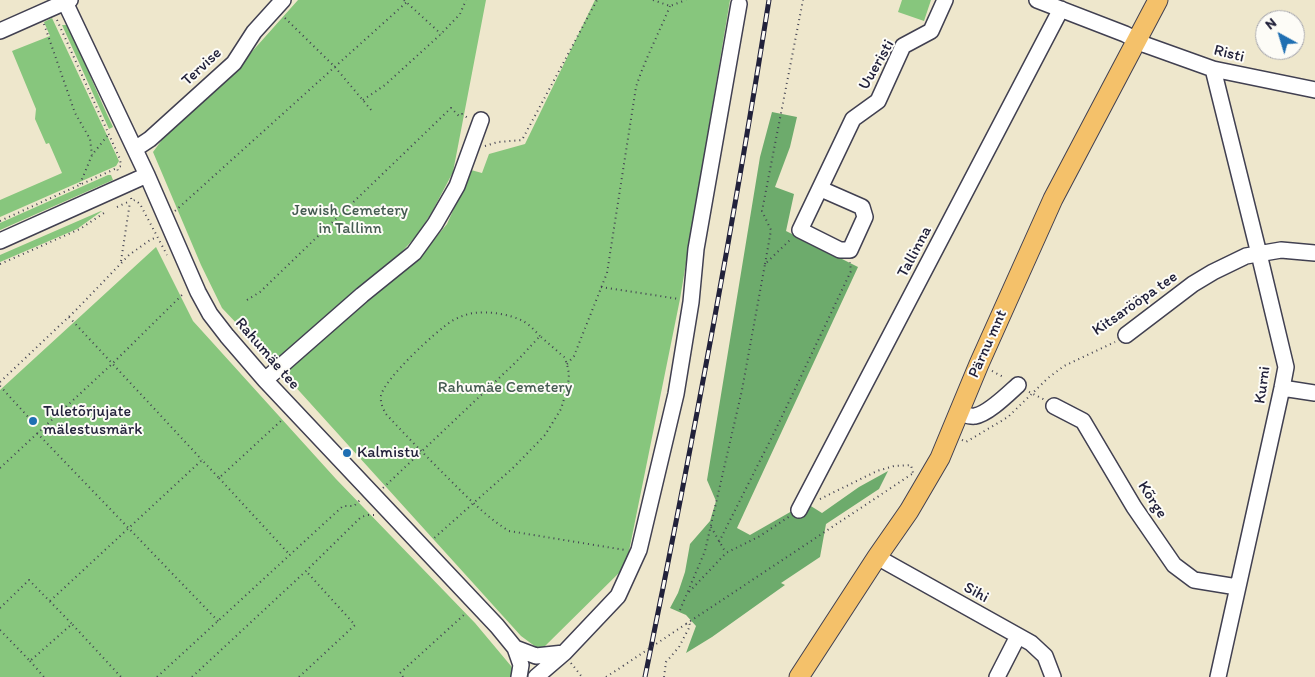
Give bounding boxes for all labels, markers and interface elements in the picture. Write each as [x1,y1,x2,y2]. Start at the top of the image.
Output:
north arrow [1255,10,1305,60]
text: N [1262,14,1280,33]
street label: Uueristi [855,37,899,93]
street label: Risti [1212,41,1246,67]
street label: Tervise [178,44,226,90]
park label: Jewish Cemetery in Tallinn [292,201,408,239]
street label: Tallinna [894,223,936,281]
street label: Kitsarööpa tee [1089,268,1181,340]
street label: Pärnu mnt [965,307,1011,381]
street label: Rahumäe tee [231,314,303,394]
street label: Kurni [1251,365,1275,405]
park label: Rahumäe Cemetery [438,378,572,398]
place label: Tuletõrjujate mälestusmärk [43,402,142,440]
marker: Tuletõrjujate mälestusmärk [27,415,39,427]
place label: Kalmistu [357,443,419,463]
marker: Kalmistu [341,447,353,459]
street label: Kõrge [1133,478,1171,522]
street label: Sihi [960,578,992,608]

